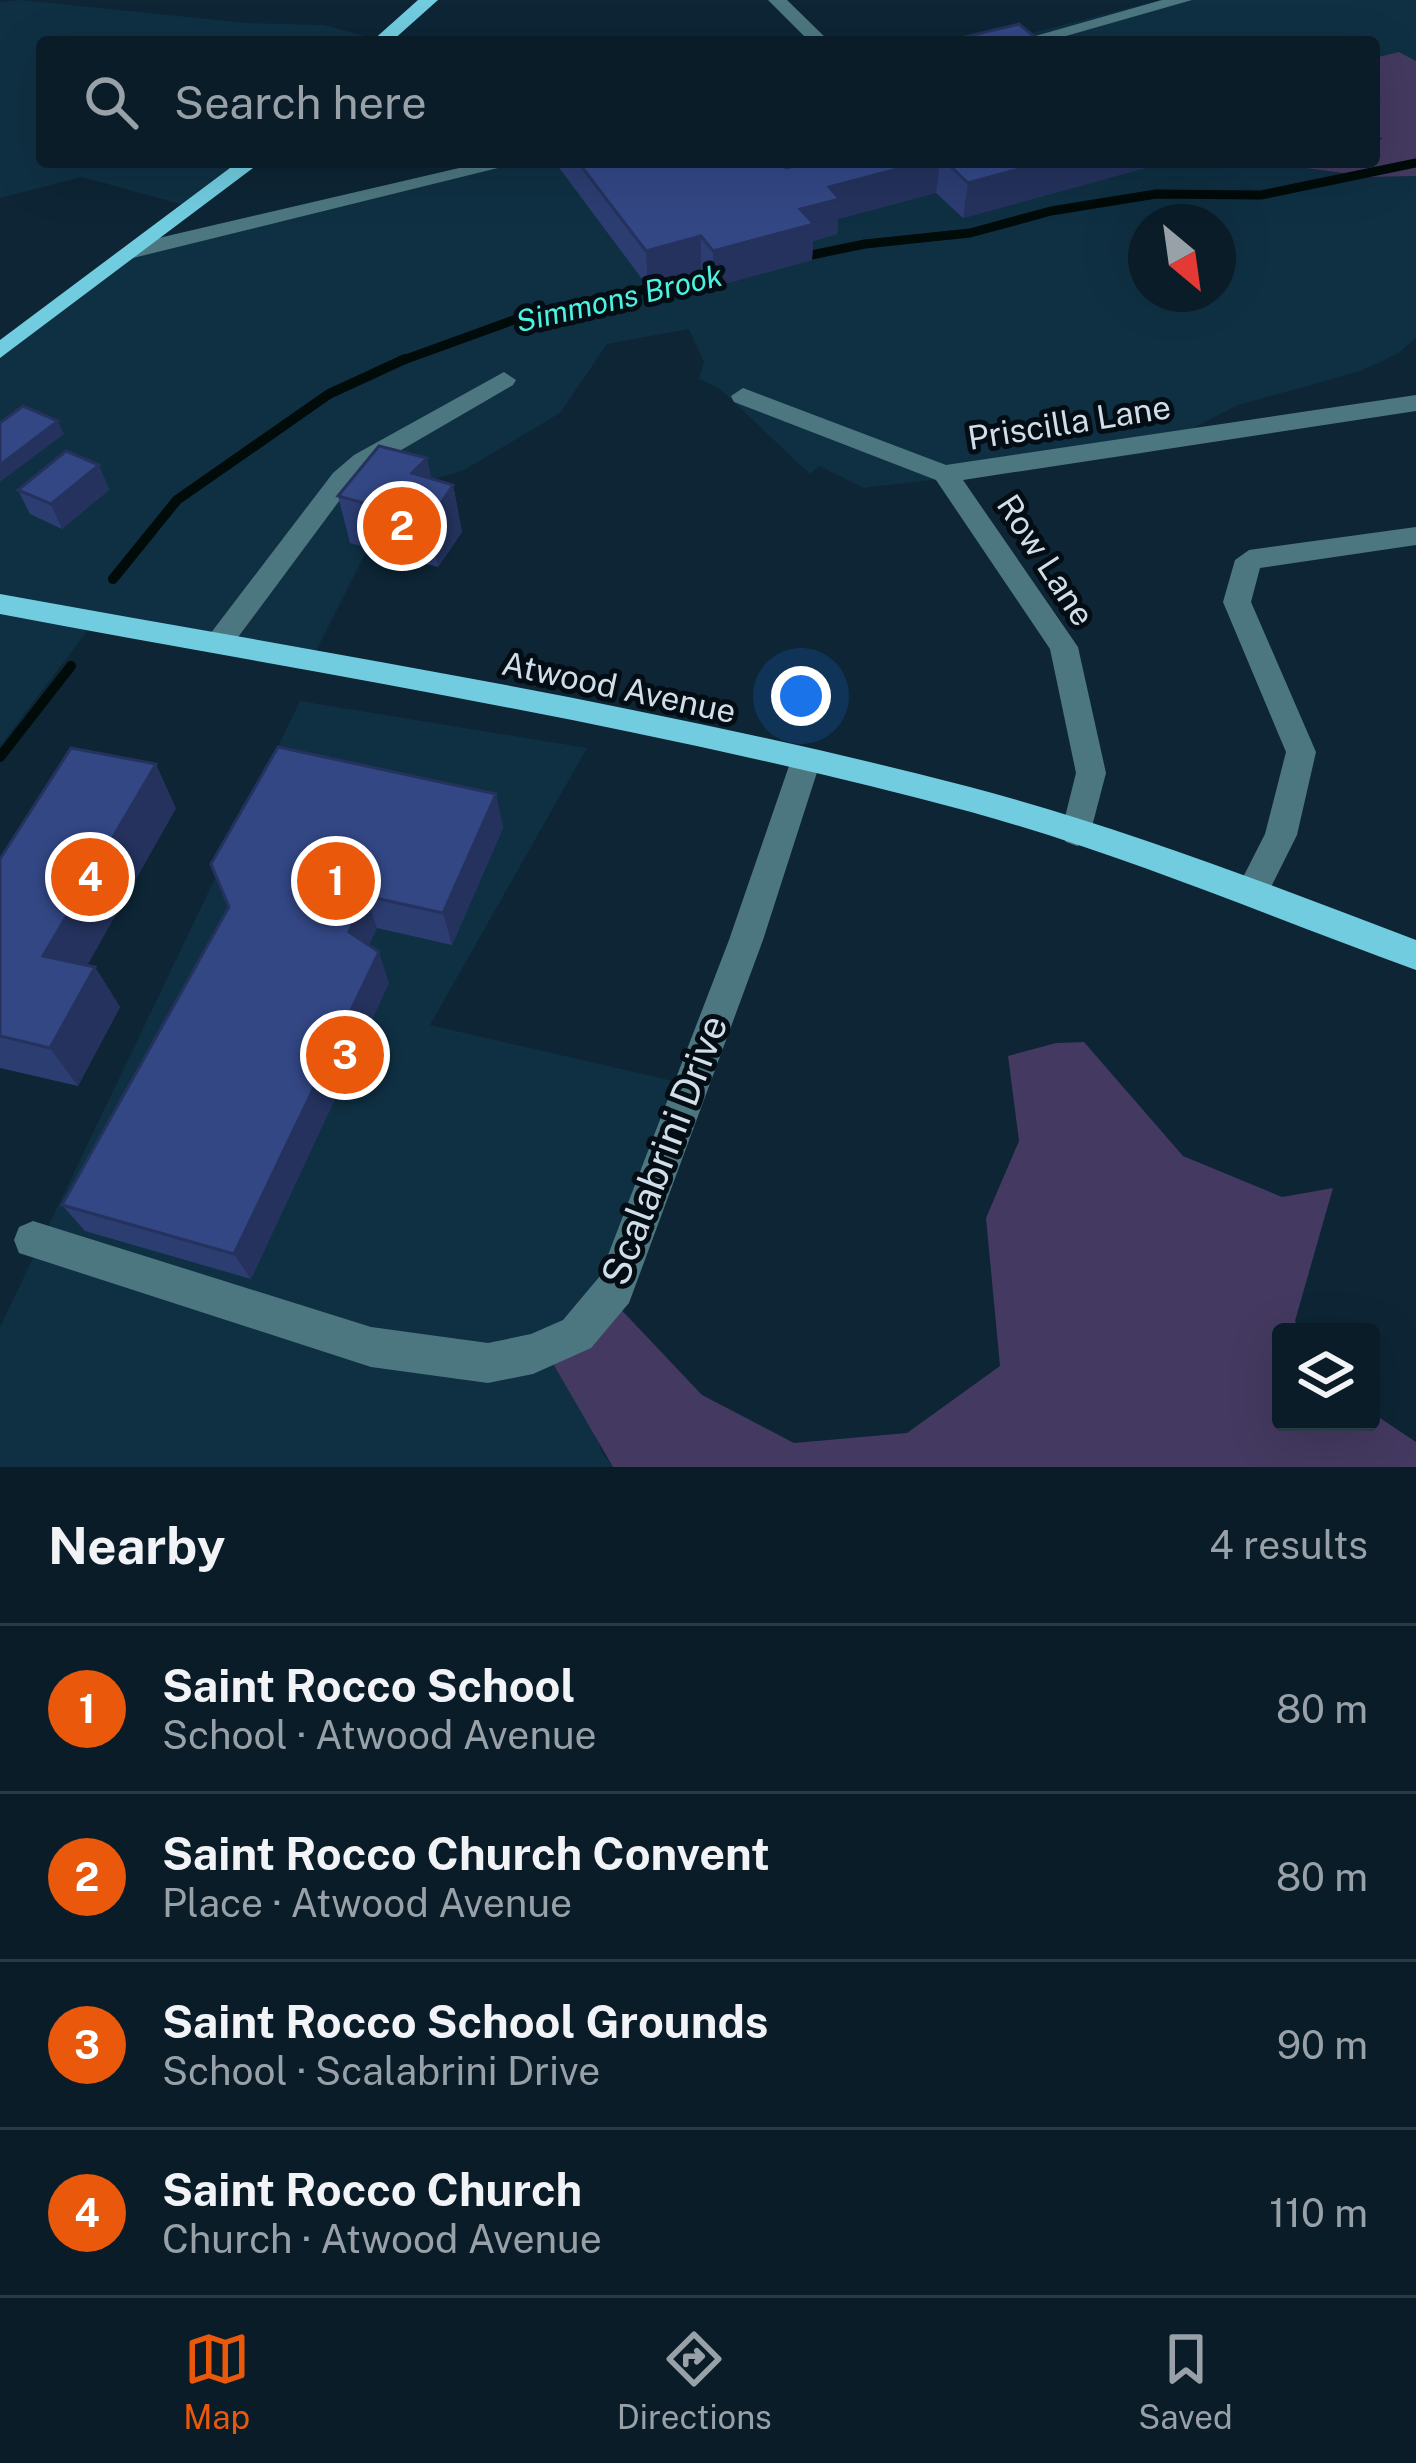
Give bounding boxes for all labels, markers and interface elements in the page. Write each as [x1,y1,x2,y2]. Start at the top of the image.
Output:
search box [36,36,1380,168]
icon: search [78,69,144,135]
text: Search here [174,76,427,129]
north arrow [1128,204,1236,312]
water label: Simmons Brook [512,257,726,339]
street label: Priscilla Lane [965,387,1173,457]
pin: 2 [363,481,441,571]
street label: Row Lane [990,487,1102,633]
street label: Atwood Avenue [499,644,739,730]
your location [771,666,831,726]
pin: 4 [51,832,129,922]
pin: 1 [297,836,375,926]
street label: Scalabrini Drive [591,1009,737,1291]
pin: 3 [306,1010,384,1100]
map controls [1272,1323,1380,1431]
button: layers [1272,1323,1380,1431]
text: Nearby [48,1516,225,1575]
text: 4 results [1209,1522,1368,1568]
text: Saint Rocco School [162,1659,575,1712]
text: 1 [79,1686,95,1732]
text: 80 m [1276,1686,1368,1732]
text: School · Atwood Avenue [162,1712,597,1758]
text: Saint Rocco Church Convent [162,1827,770,1880]
text: 2 [75,1854,99,1900]
text: 80 m [1276,1854,1368,1900]
text: Place · Atwood Avenue [162,1880,572,1926]
text: Saint Rocco School Grounds [162,1995,769,2048]
text: 3 [74,2022,100,2068]
text: 90 m [1277,2022,1368,2068]
text: School · Scalabrini Drive [162,2048,600,2094]
text: Saint Rocco Church [162,2163,582,2216]
text: 4 [74,2190,100,2236]
text: 110 m [1269,2190,1368,2236]
text: Church · Atwood Avenue [162,2216,602,2262]
tab: Map [183,2326,250,2436]
tab: Directions [617,2326,772,2436]
tab: Saved [1138,2326,1233,2436]

